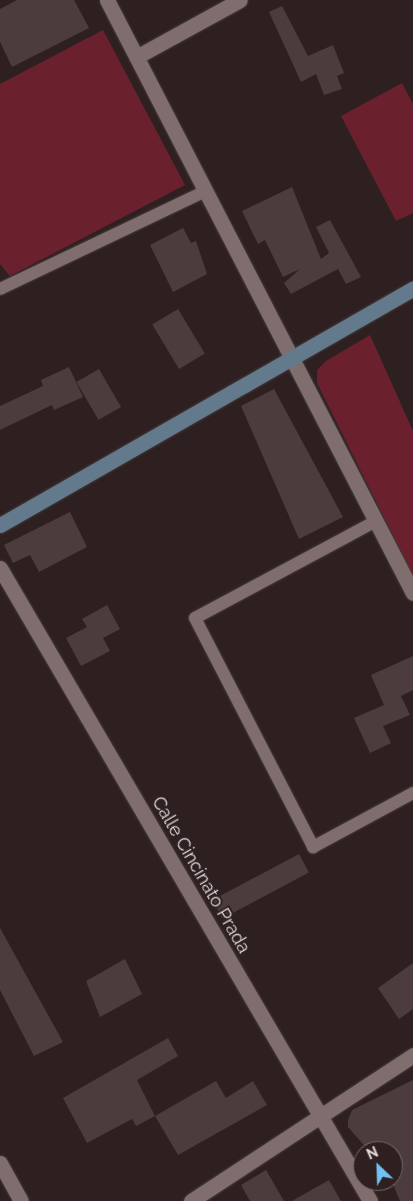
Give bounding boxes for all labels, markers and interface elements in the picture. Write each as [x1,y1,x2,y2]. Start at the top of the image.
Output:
street label: Calle Cincinato Prada [147,793,255,957]
north arrow [353,1141,403,1191]
text: N [364,1144,380,1163]

